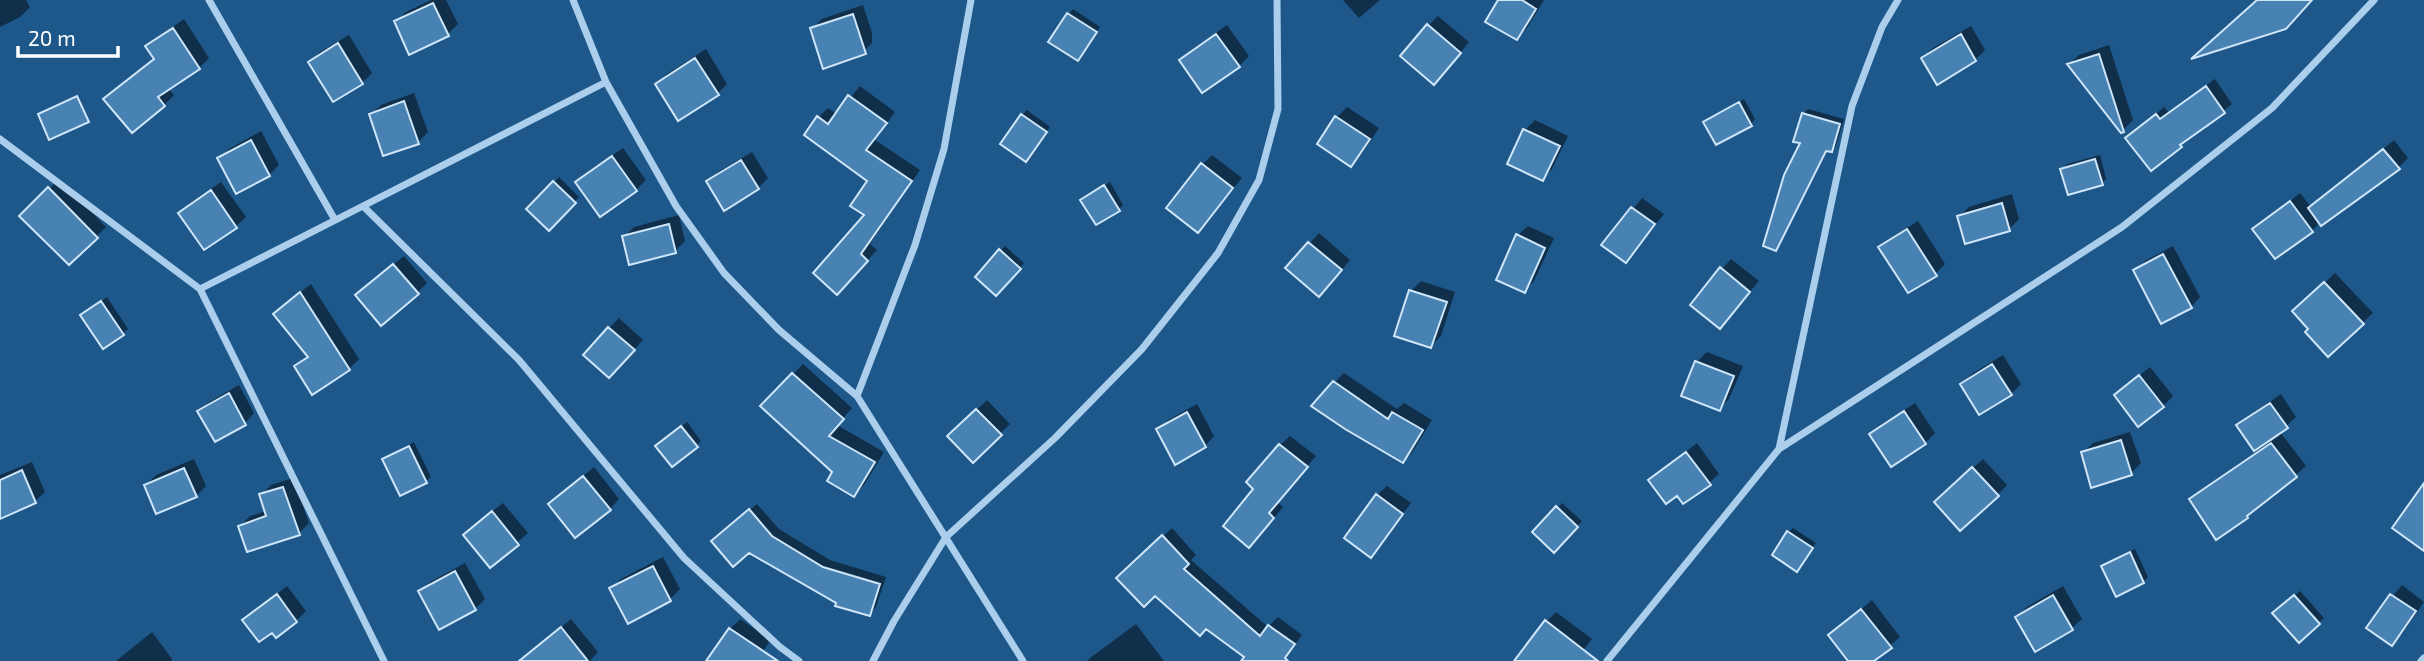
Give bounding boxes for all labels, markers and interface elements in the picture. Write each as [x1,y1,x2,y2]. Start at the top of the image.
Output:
scale bar [18,14,117,58]
text: 20 m [28,25,76,50]

